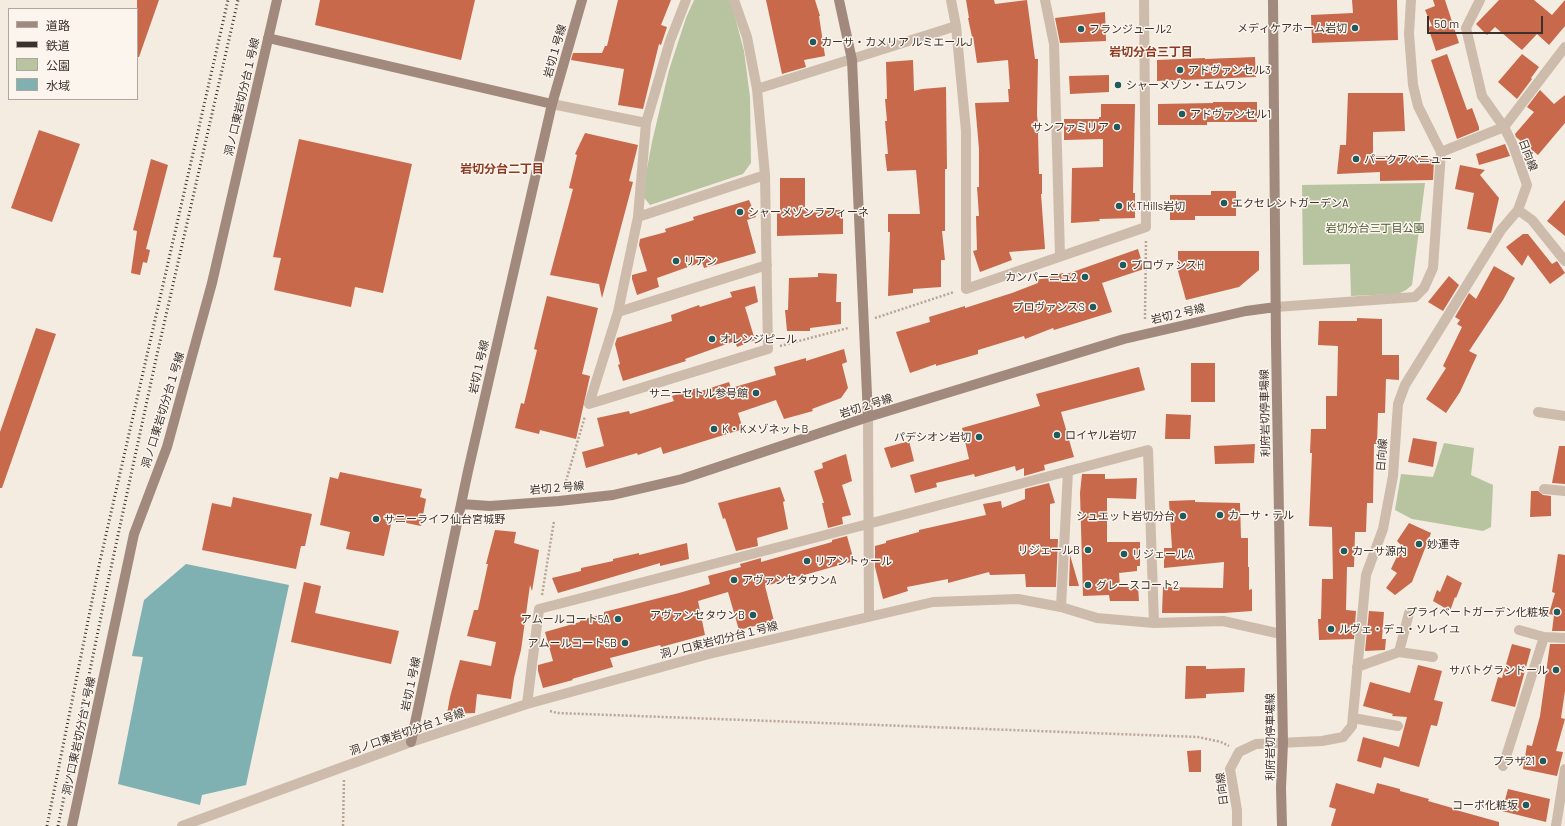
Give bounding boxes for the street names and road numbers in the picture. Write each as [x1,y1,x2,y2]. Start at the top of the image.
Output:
street label: 岩切１号線 [541,23,569,79]
street label: 洞ノ口東岩切分台１号線 [222,37,262,157]
street label: 日向線 [1516,137,1540,173]
street label: 岩切２号線 [1150,301,1206,327]
street label: 岩切１号線 [466,339,492,395]
street label: 洞ノ口東岩切分台１号線 [139,350,187,470]
street label: 利府岩切停車場線 [1258,369,1272,457]
street label: 岩切２号線 [838,391,894,421]
street label: 日向線 [1374,438,1390,472]
street label: 岩切２号線 [529,479,585,497]
street label: 洞ノ口東岩切分台１号線 [659,619,779,661]
street label: 岩切１号線 [399,656,423,712]
street label: 洞ノ口東岩切分台１号線 [60,675,98,797]
street label: 利府岩切停車場線 [1263,693,1277,781]
street label: 洞ノ口東岩切分台１号線 [348,706,466,758]
street label: 日向線 [1213,772,1231,806]

